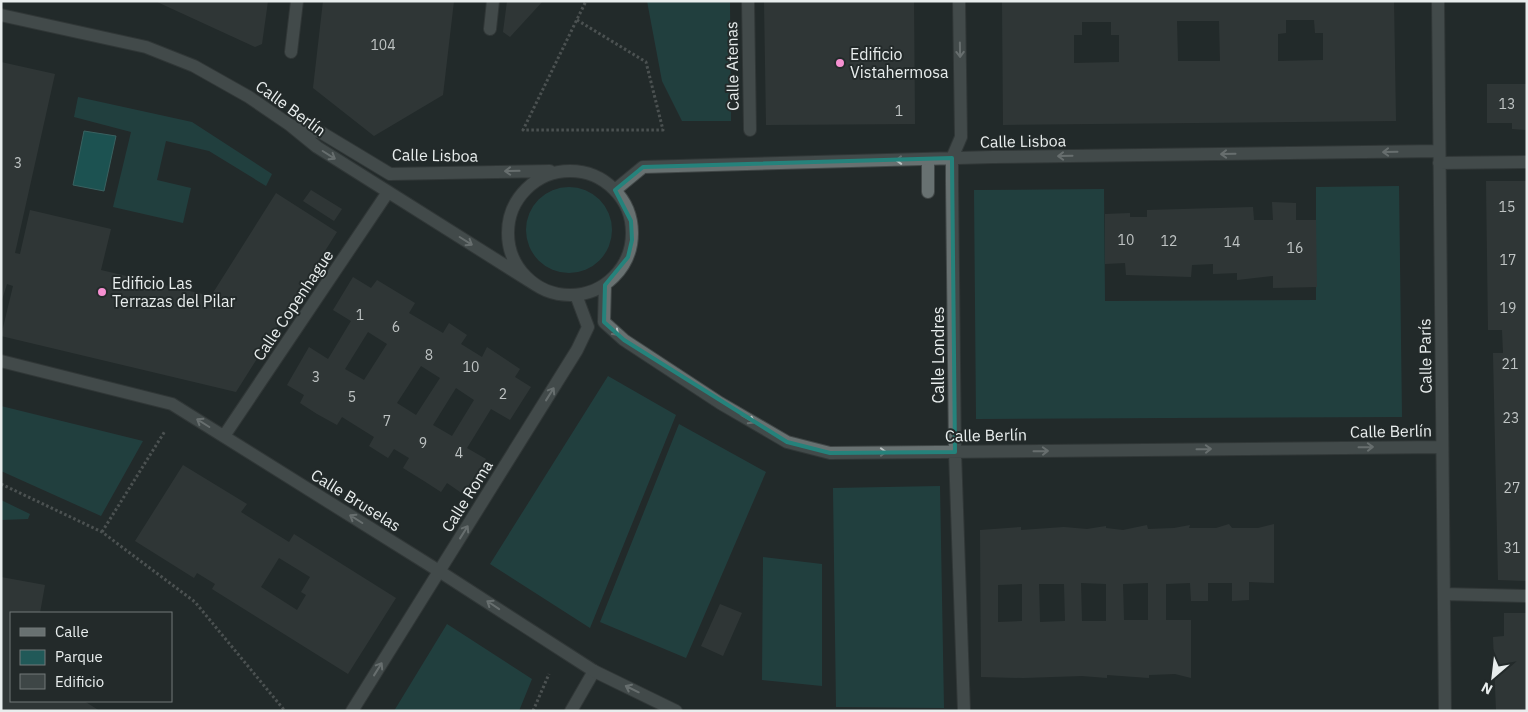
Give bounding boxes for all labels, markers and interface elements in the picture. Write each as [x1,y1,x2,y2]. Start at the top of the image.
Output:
street label: Calle Atenas [721,21,743,111]
house number: 104 [370,36,396,54]
one-way arrow [955,42,964,58]
place label: Edificio Vistahermosa [850,44,949,82]
marker: Edificio Vistahermosa [834,57,846,69]
street label: Calle Berlín [252,76,330,140]
house number: 13 [1499,95,1515,113]
house number: 1 [895,102,903,120]
street label: Calle Lisboa [980,130,1067,152]
street label: Calle Lisboa [392,144,479,166]
one-way arrow [1383,147,1399,157]
one-way arrow [1220,149,1236,159]
one-way arrow [321,150,335,160]
one-way arrow [1058,151,1074,161]
house number: 3 [14,154,22,172]
one-way arrow [895,155,911,164]
one-way arrow [505,166,521,176]
house number: 15 [1499,198,1515,216]
house number: 10 [1118,231,1134,249]
house number: 12 [1161,232,1177,250]
house number: 14 [1224,233,1240,251]
one-way arrow [459,237,473,247]
house number: 16 [1287,239,1303,257]
street label: Calle Copenhague [248,246,338,364]
house number: 17 [1500,251,1516,269]
place label: Edificio Las Terrazas del Pilar [112,273,235,311]
marker: Edificio Las Terrazas del Pilar [96,286,108,298]
house number: 19 [1500,299,1516,317]
house number: 1 [356,306,364,324]
street label: Calle Londres [928,306,948,404]
house number: 6 [392,318,400,336]
street label: Calle París [1414,318,1436,394]
one-way arrow [606,324,619,336]
house number: 8 [425,346,433,364]
house number: 21 [1502,355,1518,373]
house number: 10 [463,358,479,376]
house number: 3 [312,368,320,386]
house number: 2 [499,385,507,403]
one-way arrow [546,387,556,401]
house number: 5 [348,388,356,406]
house number: 23 [1503,409,1519,427]
house number: 7 [383,412,391,430]
one-way arrow [741,415,755,425]
one-way arrow [197,417,211,427]
street label: Calle Berlín [1350,420,1432,442]
street label: Calle Berlín [945,424,1027,446]
house number: 9 [419,434,427,452]
one-way arrow [1358,442,1374,452]
house number: 4 [455,444,463,462]
one-way arrow [1195,444,1211,454]
one-way arrow [1032,446,1049,456]
one-way arrow [870,447,886,457]
street label: Calle Roma [437,456,497,536]
street label: Calle Bruselas [307,464,405,536]
house number: 27 [1504,479,1520,497]
one-way arrow [349,513,363,523]
one-way arrow [459,525,469,539]
house number: 31 [1504,539,1520,557]
one-way arrow [486,600,500,611]
legend [10,612,172,702]
text: Calle [55,622,89,641]
text: Parque [55,647,103,666]
north arrow [1468,652,1518,702]
one-way arrow [373,663,383,677]
text: Edificio [55,672,104,691]
text: N [1478,678,1496,699]
one-way arrow [625,684,640,694]

